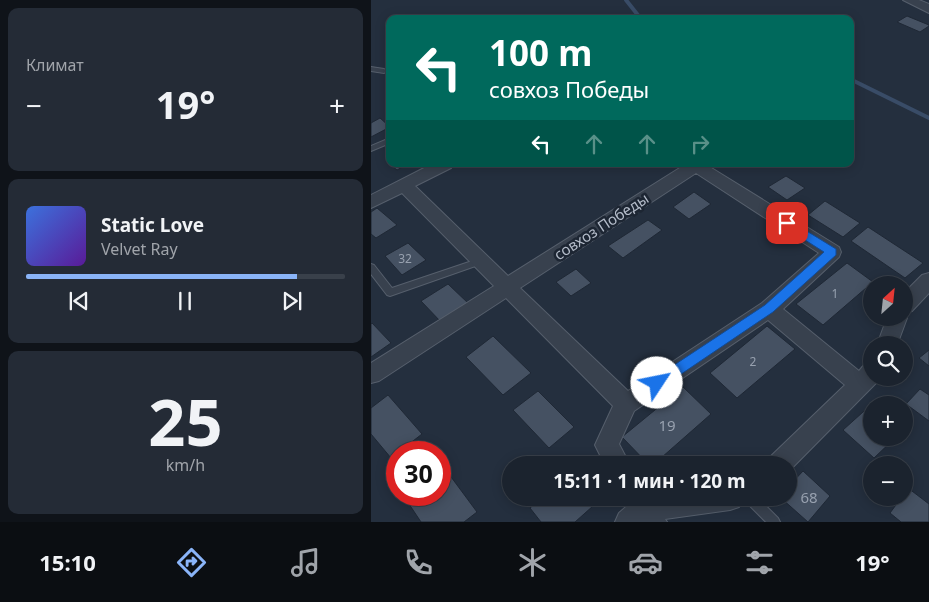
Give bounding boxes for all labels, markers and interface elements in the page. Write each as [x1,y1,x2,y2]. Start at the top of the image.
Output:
text: 100 m [489,29,592,76]
icon: left [406,35,471,100]
text: Климат [26,54,84,76]
text: совхоз Победы [489,74,649,104]
text: 19° [156,78,215,130]
text: − [26,86,42,124]
text: + [329,86,345,124]
icon: left [527,130,555,158]
icon: ahead [580,130,608,158]
icon: ahead [633,130,661,158]
icon: right [686,130,714,158]
street label: совхоз Победы [550,188,652,264]
pin [766,202,808,244]
icon: arrive [773,209,801,237]
text: Static Love [101,212,204,238]
text: Velvet Ray [101,238,178,260]
house number: 32 [398,250,412,267]
north arrow [863,276,913,326]
map controls [863,276,913,506]
house number: 1 [832,285,838,302]
icon: previous [65,287,93,315]
icon: pause [171,287,199,315]
icon: next [278,287,306,315]
button: search [863,336,913,386]
house number: 2 [750,353,757,370]
position arrow [630,356,682,408]
text: 25 [148,377,223,465]
button: + [863,396,913,446]
house number: 19 [658,415,676,435]
speed limit sign: 30 [386,441,451,506]
text: km/h [166,454,205,476]
button: − [863,456,913,506]
text: 15:11 · 1 мин · 120 m [553,468,746,494]
house number: 68 [800,487,818,507]
icon: directions [174,545,209,580]
icon: music [288,545,323,580]
icon: phone [401,545,436,580]
icon: climate [515,545,550,580]
icon: car [628,545,663,580]
icon: filters [742,545,777,580]
text: 15:10 [39,547,96,577]
text: 19° [855,547,890,577]

